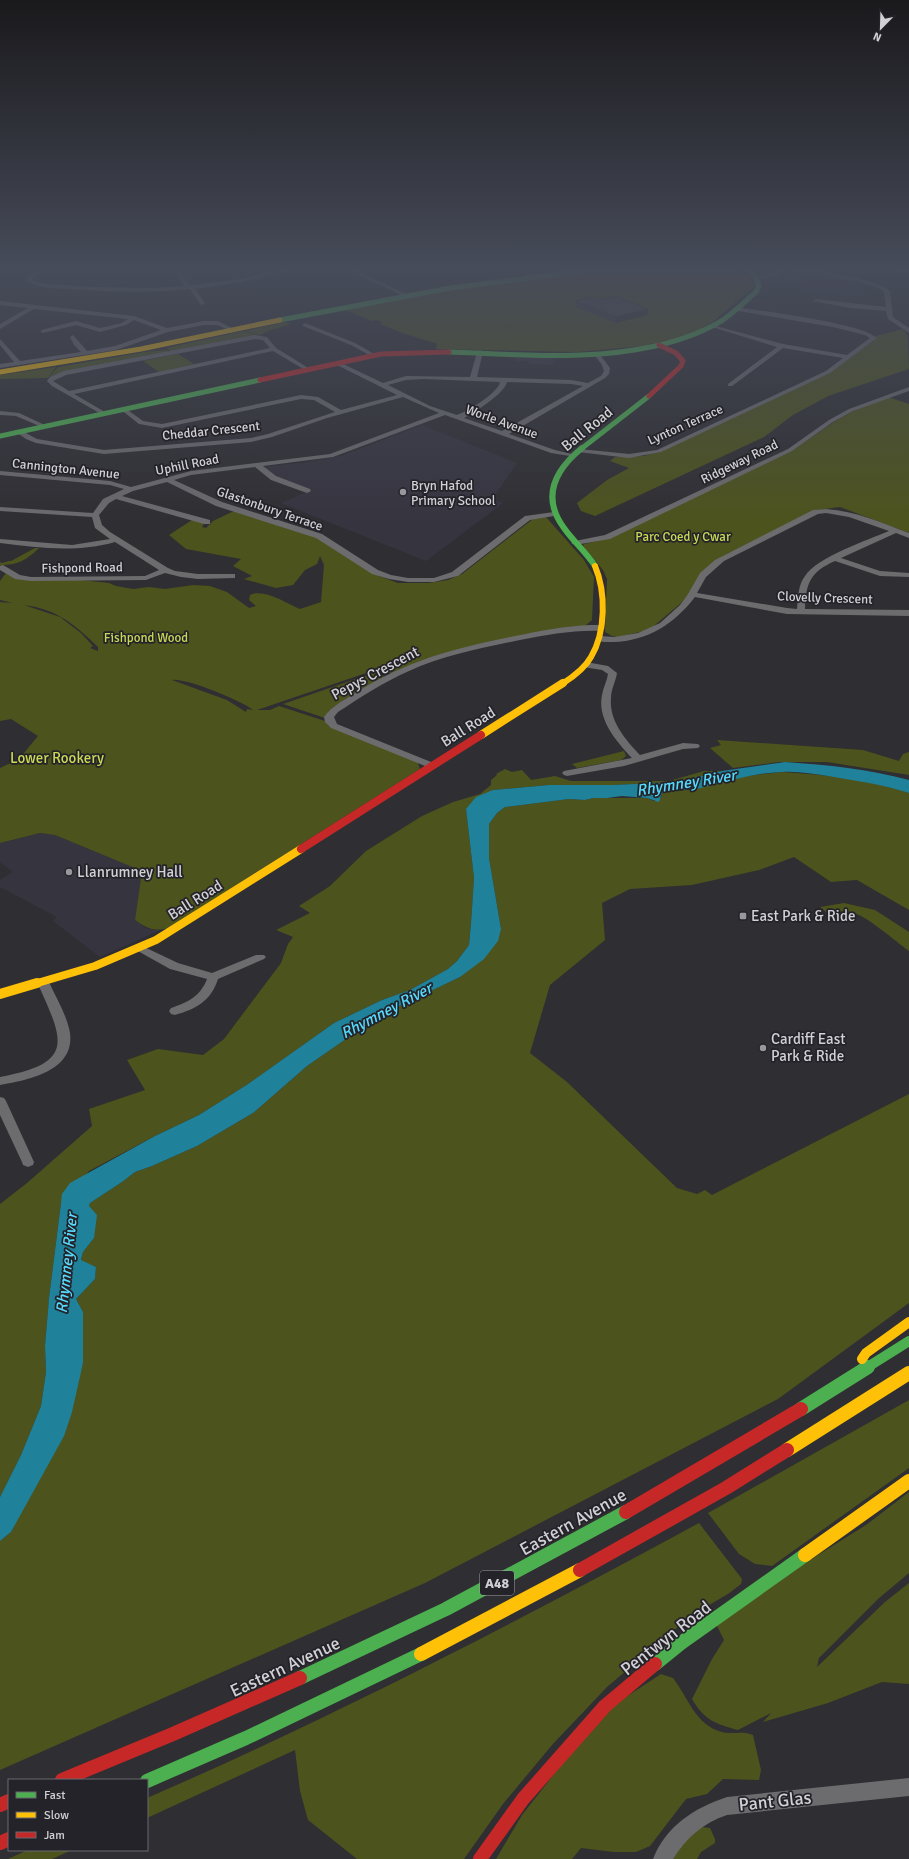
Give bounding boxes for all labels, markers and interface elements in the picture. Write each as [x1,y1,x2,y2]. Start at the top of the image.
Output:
north arrow [861,8,901,48]
text: N [871,29,883,44]
street label: Worle Avenue [463,401,540,442]
street label: Lynton Terrace [645,401,726,449]
street label: Ball Road [558,403,616,455]
street label: Cheddar Crescent [161,418,261,444]
street label: Ridgeway Road [698,436,781,487]
street label: Uphill Road [154,451,220,479]
street label: Cannington Avenue [11,455,120,483]
place label: Bryn Hafod Primary School [411,478,496,509]
street label: Glastonbury Terrace [215,483,325,535]
marker: Bryn Hafod Primary School [398,487,408,497]
park label: Parc Coed y Cwar [635,529,731,545]
street label: Fishpond Road [41,559,123,577]
street label: Clovelly Crescent [777,588,873,608]
park label: Fishpond Wood [104,630,188,646]
street label: Pepys Crescent [328,642,422,704]
street label: Ball Road [437,703,499,751]
park label: Lower Rookery [10,749,104,767]
water label: Rhymney River [635,765,739,801]
place label: Llanrumney Hall [77,863,183,881]
marker: Llanrumney Hall [64,867,74,877]
street label: Ball Road [164,876,226,924]
place label: East Park & Ride [751,907,855,925]
marker: East Park & Ride [738,911,748,921]
water label: Rhymney River [337,977,437,1043]
place label: Cardiff East Park & Ride [771,1030,846,1065]
marker: Cardiff East Park & Ride [758,1043,768,1053]
water label: Rhymney River [52,1210,82,1314]
street label: Eastern Avenue [516,1484,630,1560]
road number: A48 [480,1571,514,1595]
street label: Pentwyn Road [616,1596,716,1680]
street label: Eastern Avenue [226,1632,344,1702]
legend [8,1779,148,1851]
street label: Pant Glas [738,1786,813,1816]
text: Fast [44,1788,65,1803]
text: Slow [44,1808,69,1823]
text: Jam [44,1828,65,1843]

